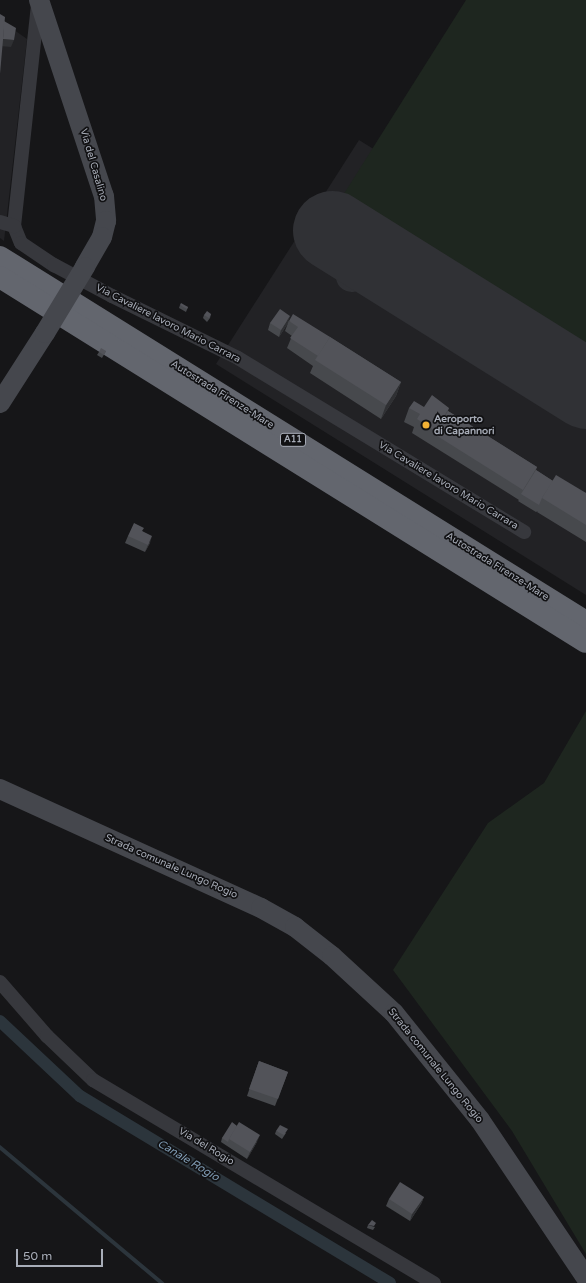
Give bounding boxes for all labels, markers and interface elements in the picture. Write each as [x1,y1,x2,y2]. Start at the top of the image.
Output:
street label: Via del Casalino [77,127,109,203]
street label: Via Cavaliere lavoro Mario Carrara [94,282,242,366]
street label: Autostrada Firenze-Mare [168,358,276,432]
place label: Aeroporto di Capannori [434,413,494,436]
marker: Aeroporto di Capannori [421,420,431,430]
road number: A11 [279,433,307,447]
street label: Via Cavaliere lavoro Mario Carrara [376,439,520,533]
street label: Autostrada Firenze-Mare [443,530,551,604]
street label: Strada comunale Lungo Rogio [103,832,239,902]
street label: Strada comunale Lungo Rogio [385,1006,485,1126]
street label: Via del Rogio [176,1126,236,1168]
water label: Canale Rogio [155,1137,221,1185]
scale bar [18,1241,105,1267]
text: 50 m [23,1249,52,1263]

